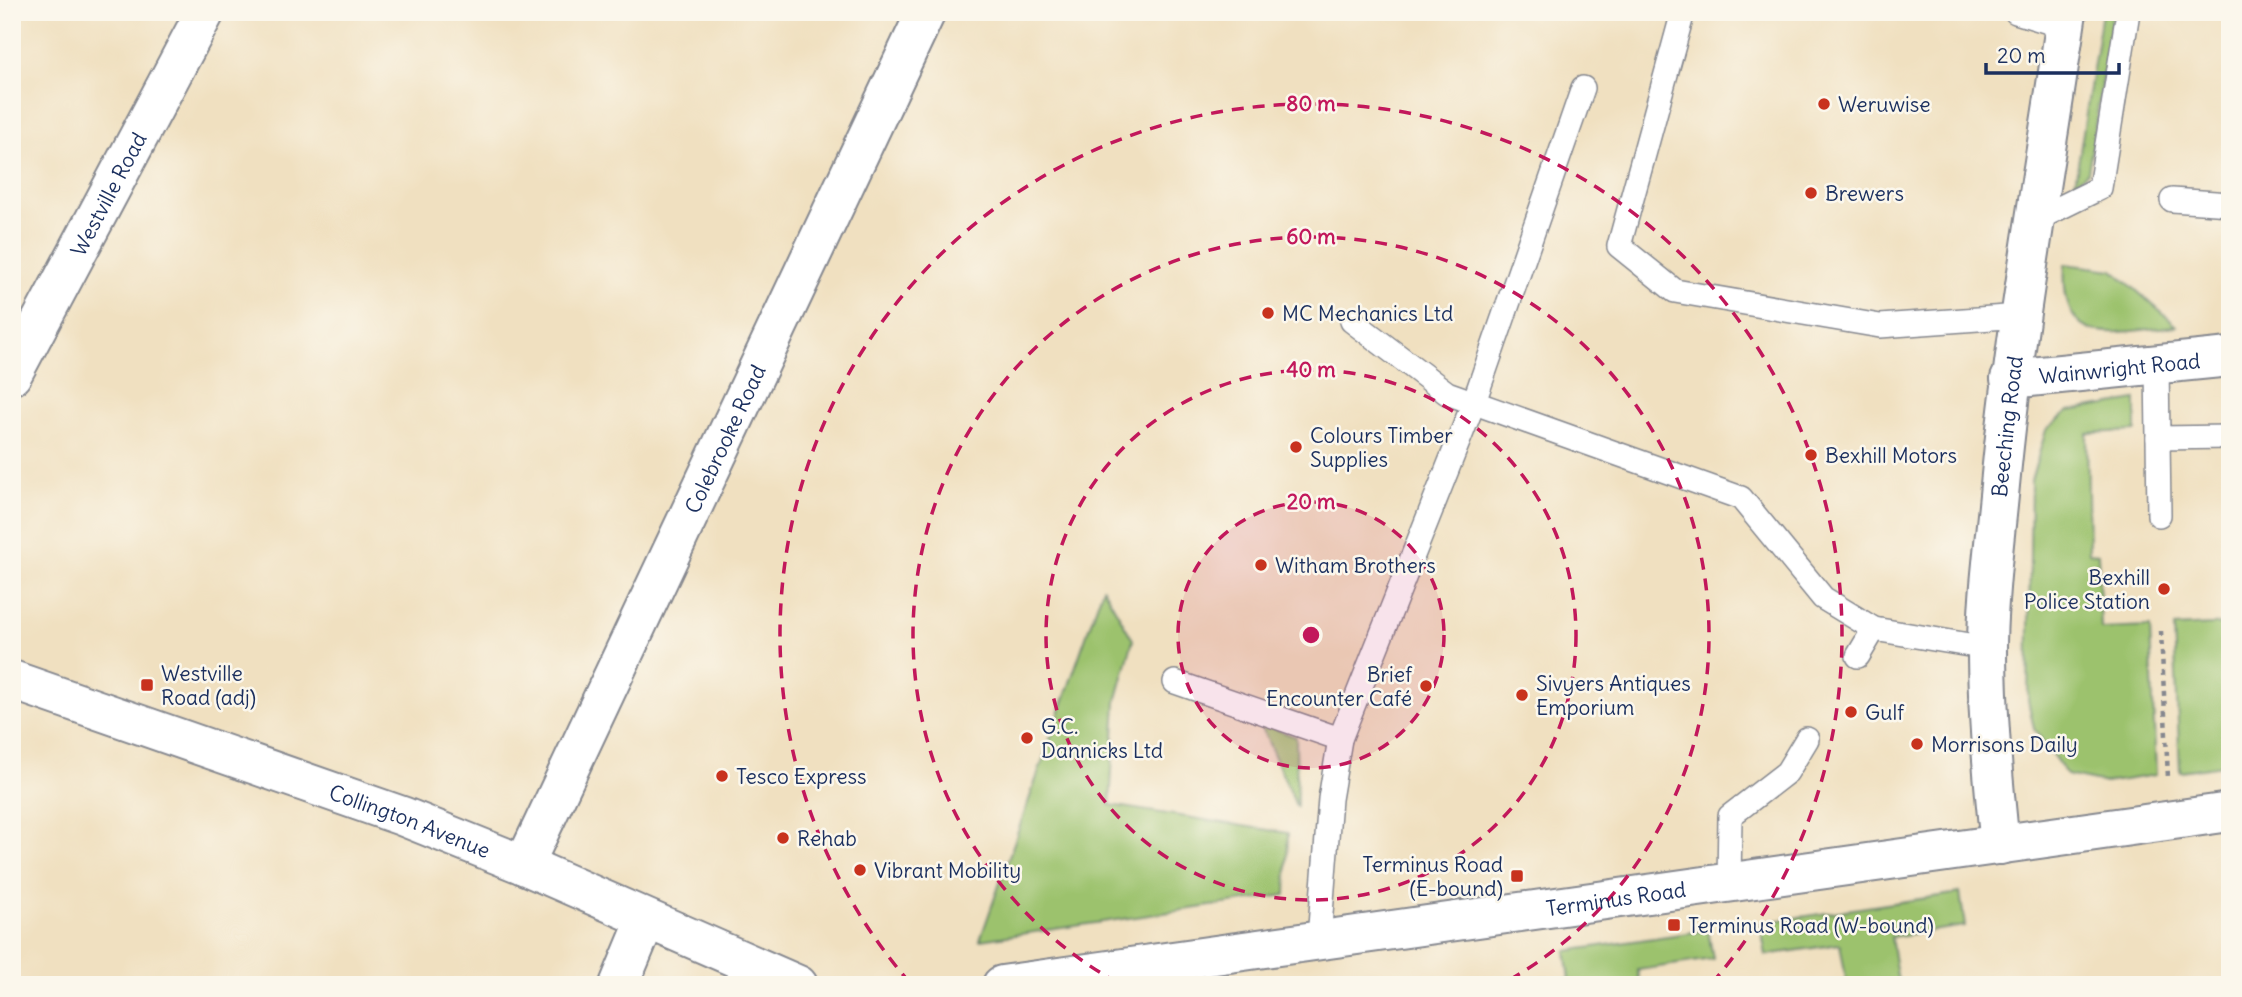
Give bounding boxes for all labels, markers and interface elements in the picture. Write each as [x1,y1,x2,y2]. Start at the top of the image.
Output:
scale bar [1986,32,2120,76]
text: 20 m [1997,42,2046,69]
text: 80 m [1286,90,1336,117]
place label: Weruwise [1838,91,1931,118]
marker: Weruwise [1816,96,1832,112]
street label: Westville Road [64,128,152,260]
place label: Brewers [1825,180,1904,207]
marker: Brewers [1803,185,1819,201]
text: 60 m [1286,223,1336,250]
place label: MC Mechanics Ltd [1282,300,1453,327]
marker: MC Mechanics Ltd [1260,305,1276,321]
street label: Wainwright Road [2038,347,2201,390]
street label: Beeching Road [1985,354,2028,498]
text: 40 m [1286,356,1336,383]
street label: Colebrooke Road [678,360,771,518]
place label: Colours Timber Supplies [1310,422,1453,473]
marker: Colours Timber Supplies [1288,439,1304,455]
place label: Bexhill Motors [1825,442,1957,469]
marker: Bexhill Motors [1803,447,1819,463]
text: 20 m [1287,488,1336,515]
place label: Witham Brothers [1275,552,1436,579]
marker: Witham Brothers [1253,557,1269,573]
place label: Bexhill Police Station [2024,564,2150,615]
marker: Bexhill Police Station [2156,581,2172,597]
centre of rings [1299,623,1323,647]
place label: Westville Road (adj) [161,660,256,711]
place label: Brief Encounter Café [1266,661,1413,712]
place label: Sivyers Antiques Emporium [1536,670,1691,721]
marker: Westville Road (adj) [139,677,155,693]
marker: Brief Encounter Café [1418,678,1434,694]
marker: Sivyers Antiques Emporium [1514,687,1530,703]
place label: Gulf [1865,699,1905,726]
marker: Gulf [1843,704,1859,720]
place label: G.C. Dannicks Ltd [1041,713,1163,764]
marker: G.C. Dannicks Ltd [1019,730,1035,746]
place label: Morrisons Daily [1931,731,2078,758]
marker: Morrisons Daily [1909,736,1925,752]
place label: Tesco Express [736,763,867,790]
marker: Tesco Express [714,768,730,784]
street label: Collington Avenue [326,778,494,864]
place label: Rehab [797,825,857,852]
marker: Rehab [775,830,791,846]
place label: Terminus Road (E-bound) [1362,851,1503,902]
place label: Vibrant Mobility [874,857,1021,884]
marker: Vibrant Mobility [852,862,868,878]
marker: Terminus Road (E-bound) [1509,868,1525,884]
street label: Terminus Road [1544,875,1688,922]
place label: Terminus Road (W-bound) [1688,912,1934,939]
marker: Terminus Road (W-bound) [1666,917,1682,933]

